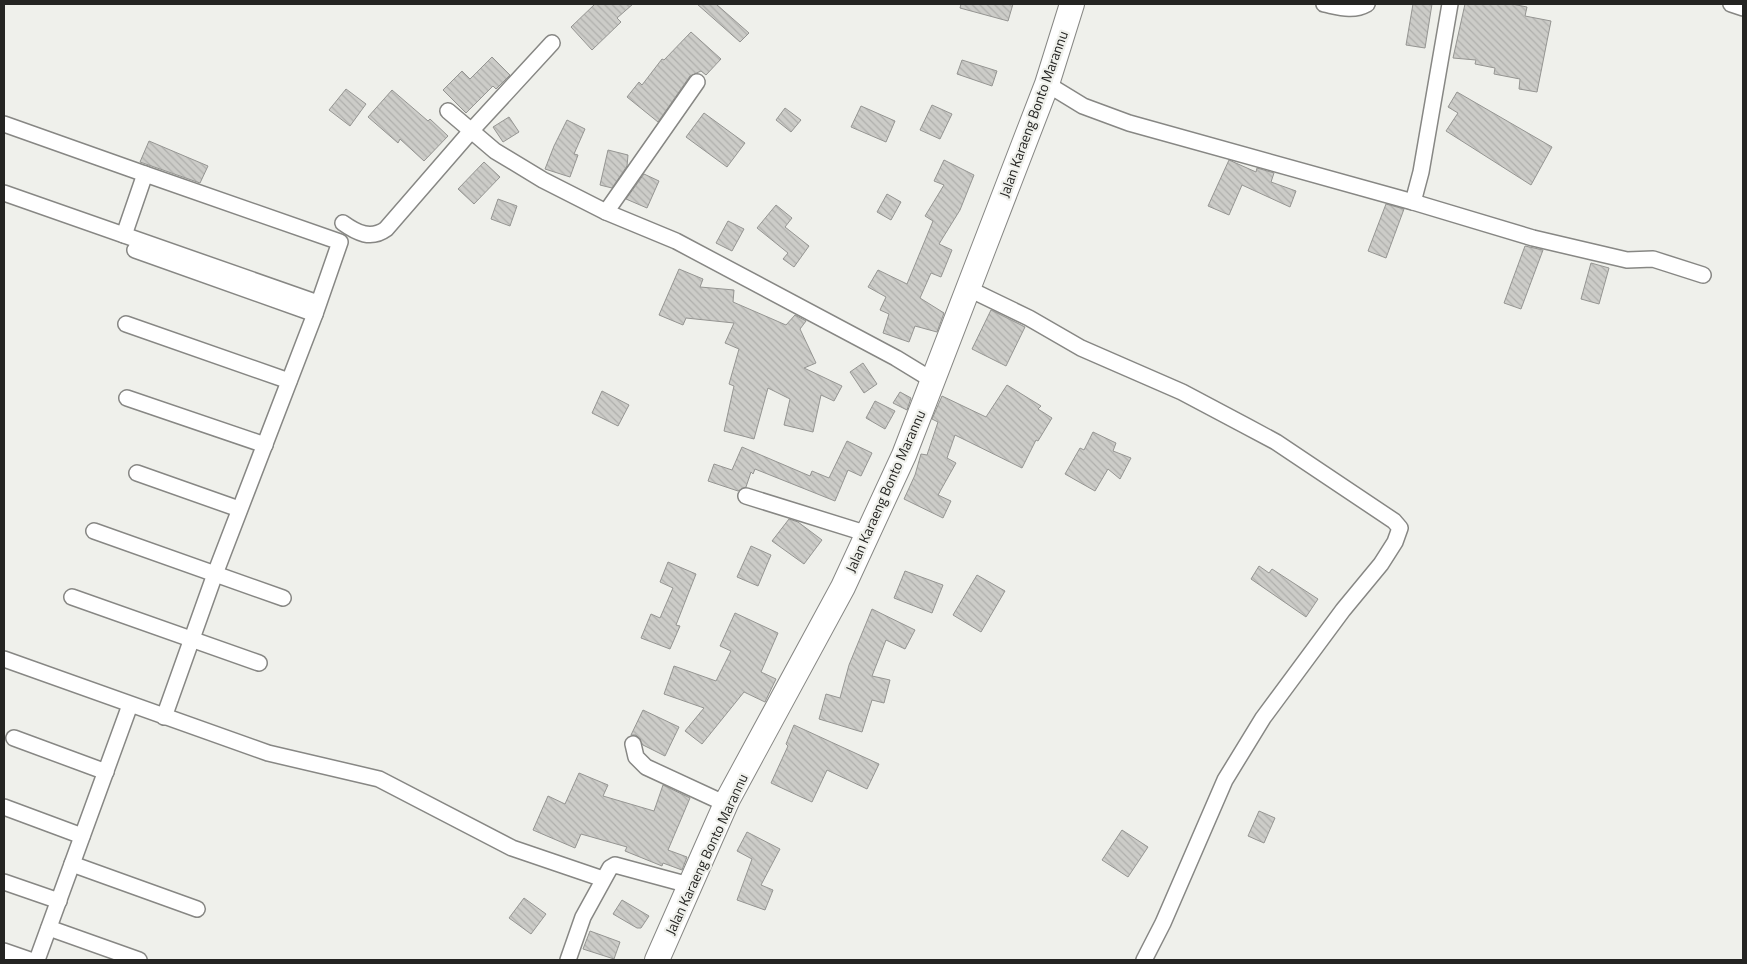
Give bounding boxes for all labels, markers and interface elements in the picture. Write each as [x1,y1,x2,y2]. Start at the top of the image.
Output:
street label: Jalan Karaeng Bonto Marannu [993,28,1073,200]
street label: Jalan Karaeng Bonto Marannu [840,407,930,575]
street label: Jalan Karaeng Bonto Marannu [659,770,753,938]

